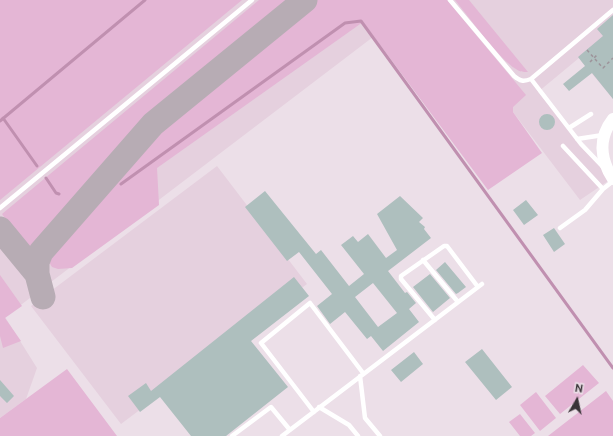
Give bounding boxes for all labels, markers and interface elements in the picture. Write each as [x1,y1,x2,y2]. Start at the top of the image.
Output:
north arrow [557,380,597,420]
text: N [574,382,584,395]

